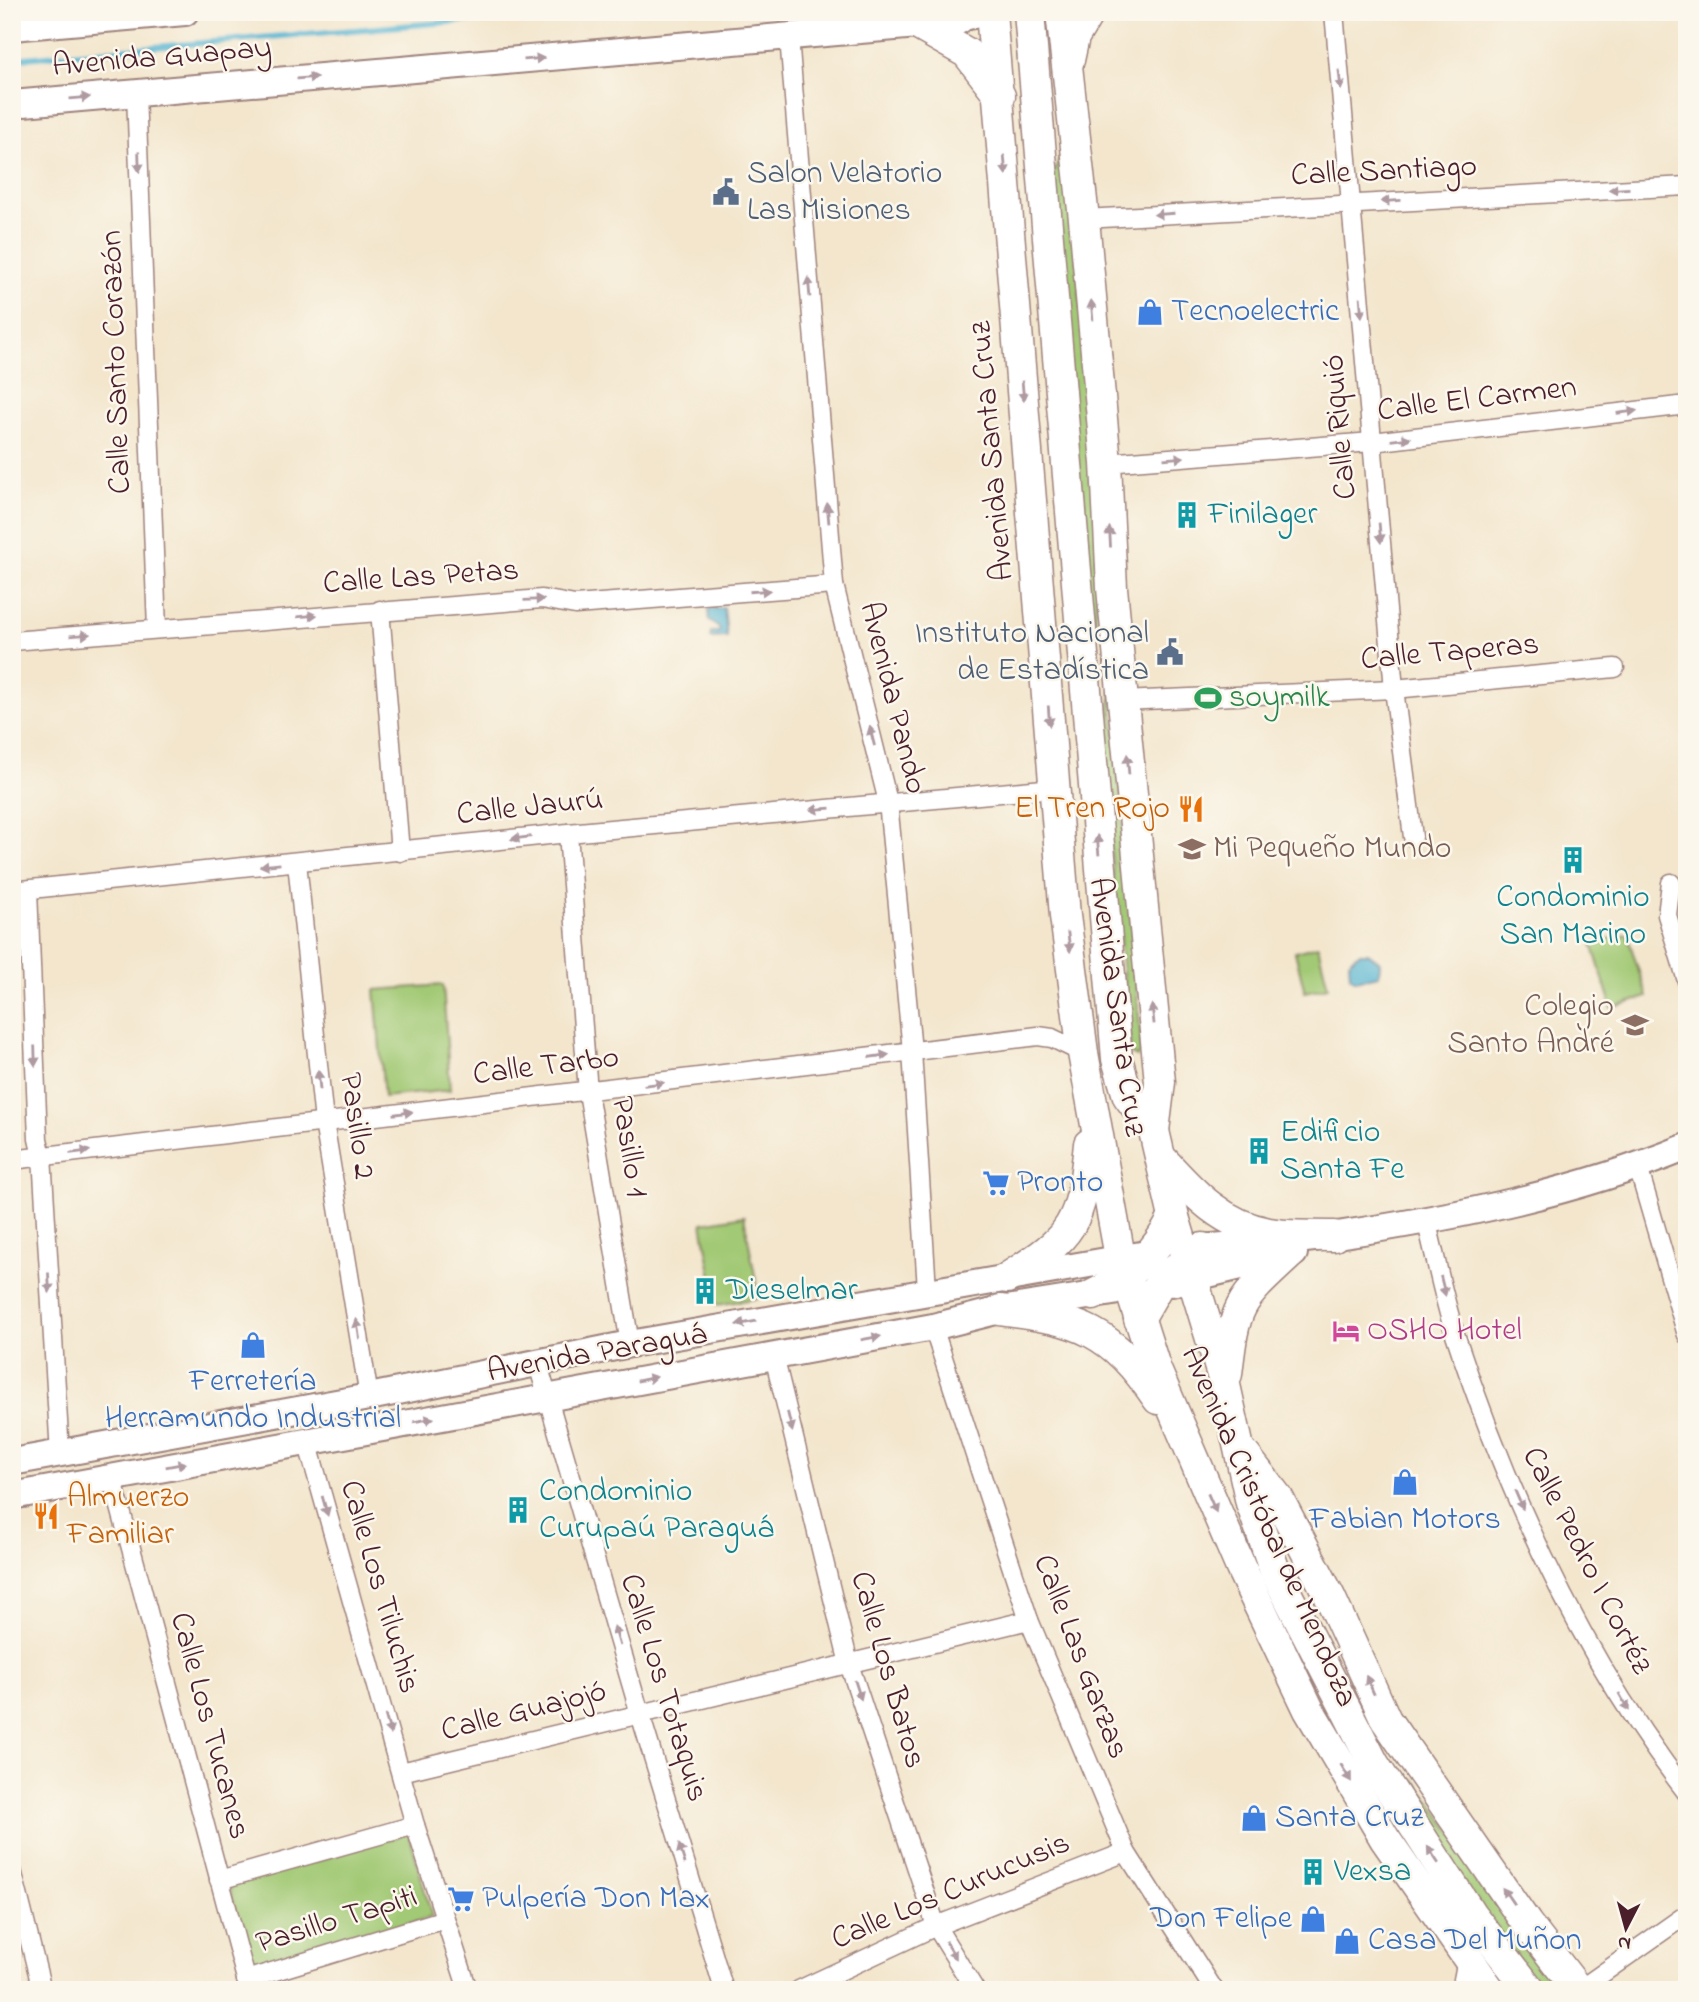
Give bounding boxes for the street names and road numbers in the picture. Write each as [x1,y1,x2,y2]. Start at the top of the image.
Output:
street label: Avenida Guapay [50,25,274,91]
street label: Calle Santiago [1290,144,1478,200]
street label: Calle Santo Corazón [89,229,145,495]
street label: Avenida Santa Cruz [958,318,1028,583]
street label: Calle Riquió [1311,353,1371,501]
street label: Calle El Carmen [1375,364,1579,436]
street label: Calle Las Petas [321,548,521,608]
street label: Avenida Pando [845,597,939,799]
street label: Calle Taperas [1359,622,1541,684]
street label: Calle Jaurú [454,777,606,839]
street label: Avenida Santa Cruz [1075,875,1158,1140]
street label: Calle Tarbo [470,1035,622,1099]
street label: Pasillo 2 [325,1070,387,1182]
street label: Pasillo 1 [597,1093,659,1201]
street label: Avenida Paraguá [484,1312,710,1396]
street label: Avenida Cristóbal de Mendoza [1167,1339,1369,1715]
street label: Calle Pedro I Cortéz [1508,1439,1664,1683]
street label: Calle Los Tiluchis [326,1475,432,1699]
street label: Calle Las Garzas [1019,1548,1141,1766]
street label: Calle Los Batos [836,1566,938,1774]
street label: Calle Los Totaquis [606,1568,720,1808]
street label: Calle Los Tucanes [156,1607,262,1845]
street label: Calle Guajojó [436,1669,612,1755]
street label: Calle Los Curucusis [824,1820,1078,1964]
street label: Pasillo Tapiti [250,1874,424,1968]

